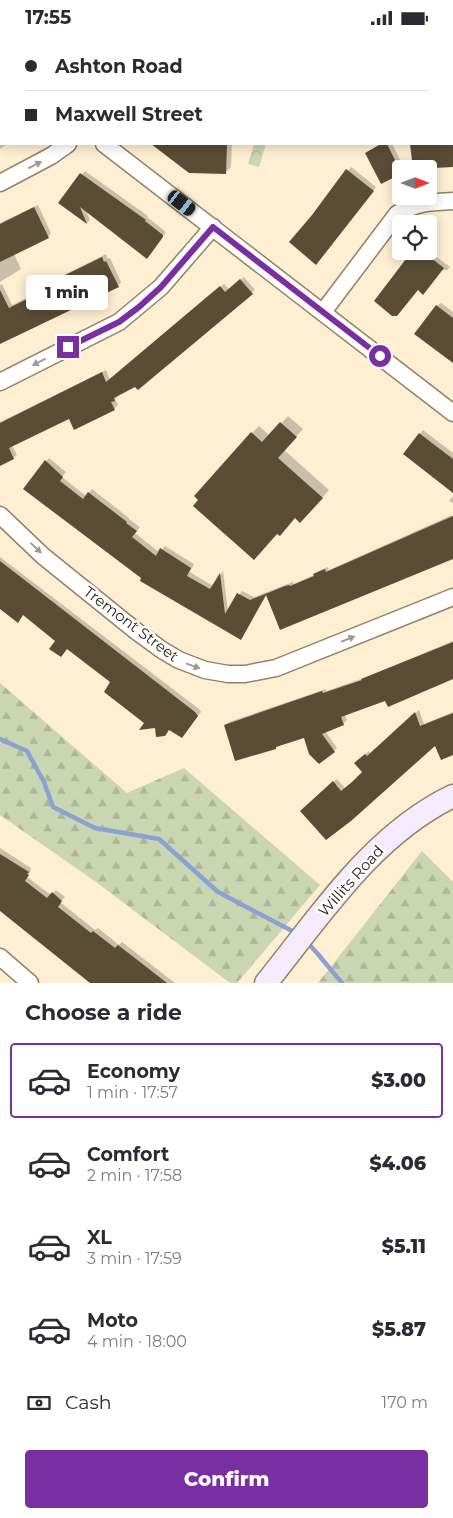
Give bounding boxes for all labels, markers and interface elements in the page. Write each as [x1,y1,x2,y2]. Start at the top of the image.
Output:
text: 17:55 [25,6,71,29]
text: Ashton Road [55,55,183,78]
text: Maxwell Street [55,103,203,126]
one-way arrow [28,160,42,169]
north arrow [392,160,438,205]
map controls [392,160,437,260]
car [165,188,198,218]
button: locate [392,215,437,260]
callout: 1 min [27,275,109,309]
text: 1 min [45,283,89,302]
route end [57,336,79,358]
route start [369,345,391,367]
one-way arrow [32,358,46,366]
one-way arrow [29,542,41,554]
street label: Tremont Street [80,582,183,666]
one-way arrow [341,635,356,642]
one-way arrow [186,663,201,670]
street label: Willits Road [314,841,387,920]
text: Choose a ride [25,999,182,1026]
icon: car [27,1058,72,1103]
text: Economy [87,1060,180,1083]
text: $3.00 [371,1069,426,1092]
text: 1 min · 17:57 [87,1083,178,1102]
icon: car [27,1141,72,1186]
text: Comfort [87,1143,169,1166]
text: $4.06 [369,1152,426,1175]
text: 2 min · 17:58 [87,1166,182,1185]
icon: car [27,1224,72,1269]
text: XL [87,1226,112,1249]
text: $5.11 [382,1235,426,1258]
text: 3 min · 17:59 [87,1249,182,1268]
icon: car [27,1307,72,1352]
text: Moto [87,1309,138,1332]
text: $5.87 [372,1318,426,1341]
text: 4 min · 18:00 [87,1332,187,1351]
icon: cash [25,1389,53,1417]
text: Cash [65,1391,112,1414]
text: 170 m [381,1393,428,1412]
button: Confirm [25,1450,428,1508]

